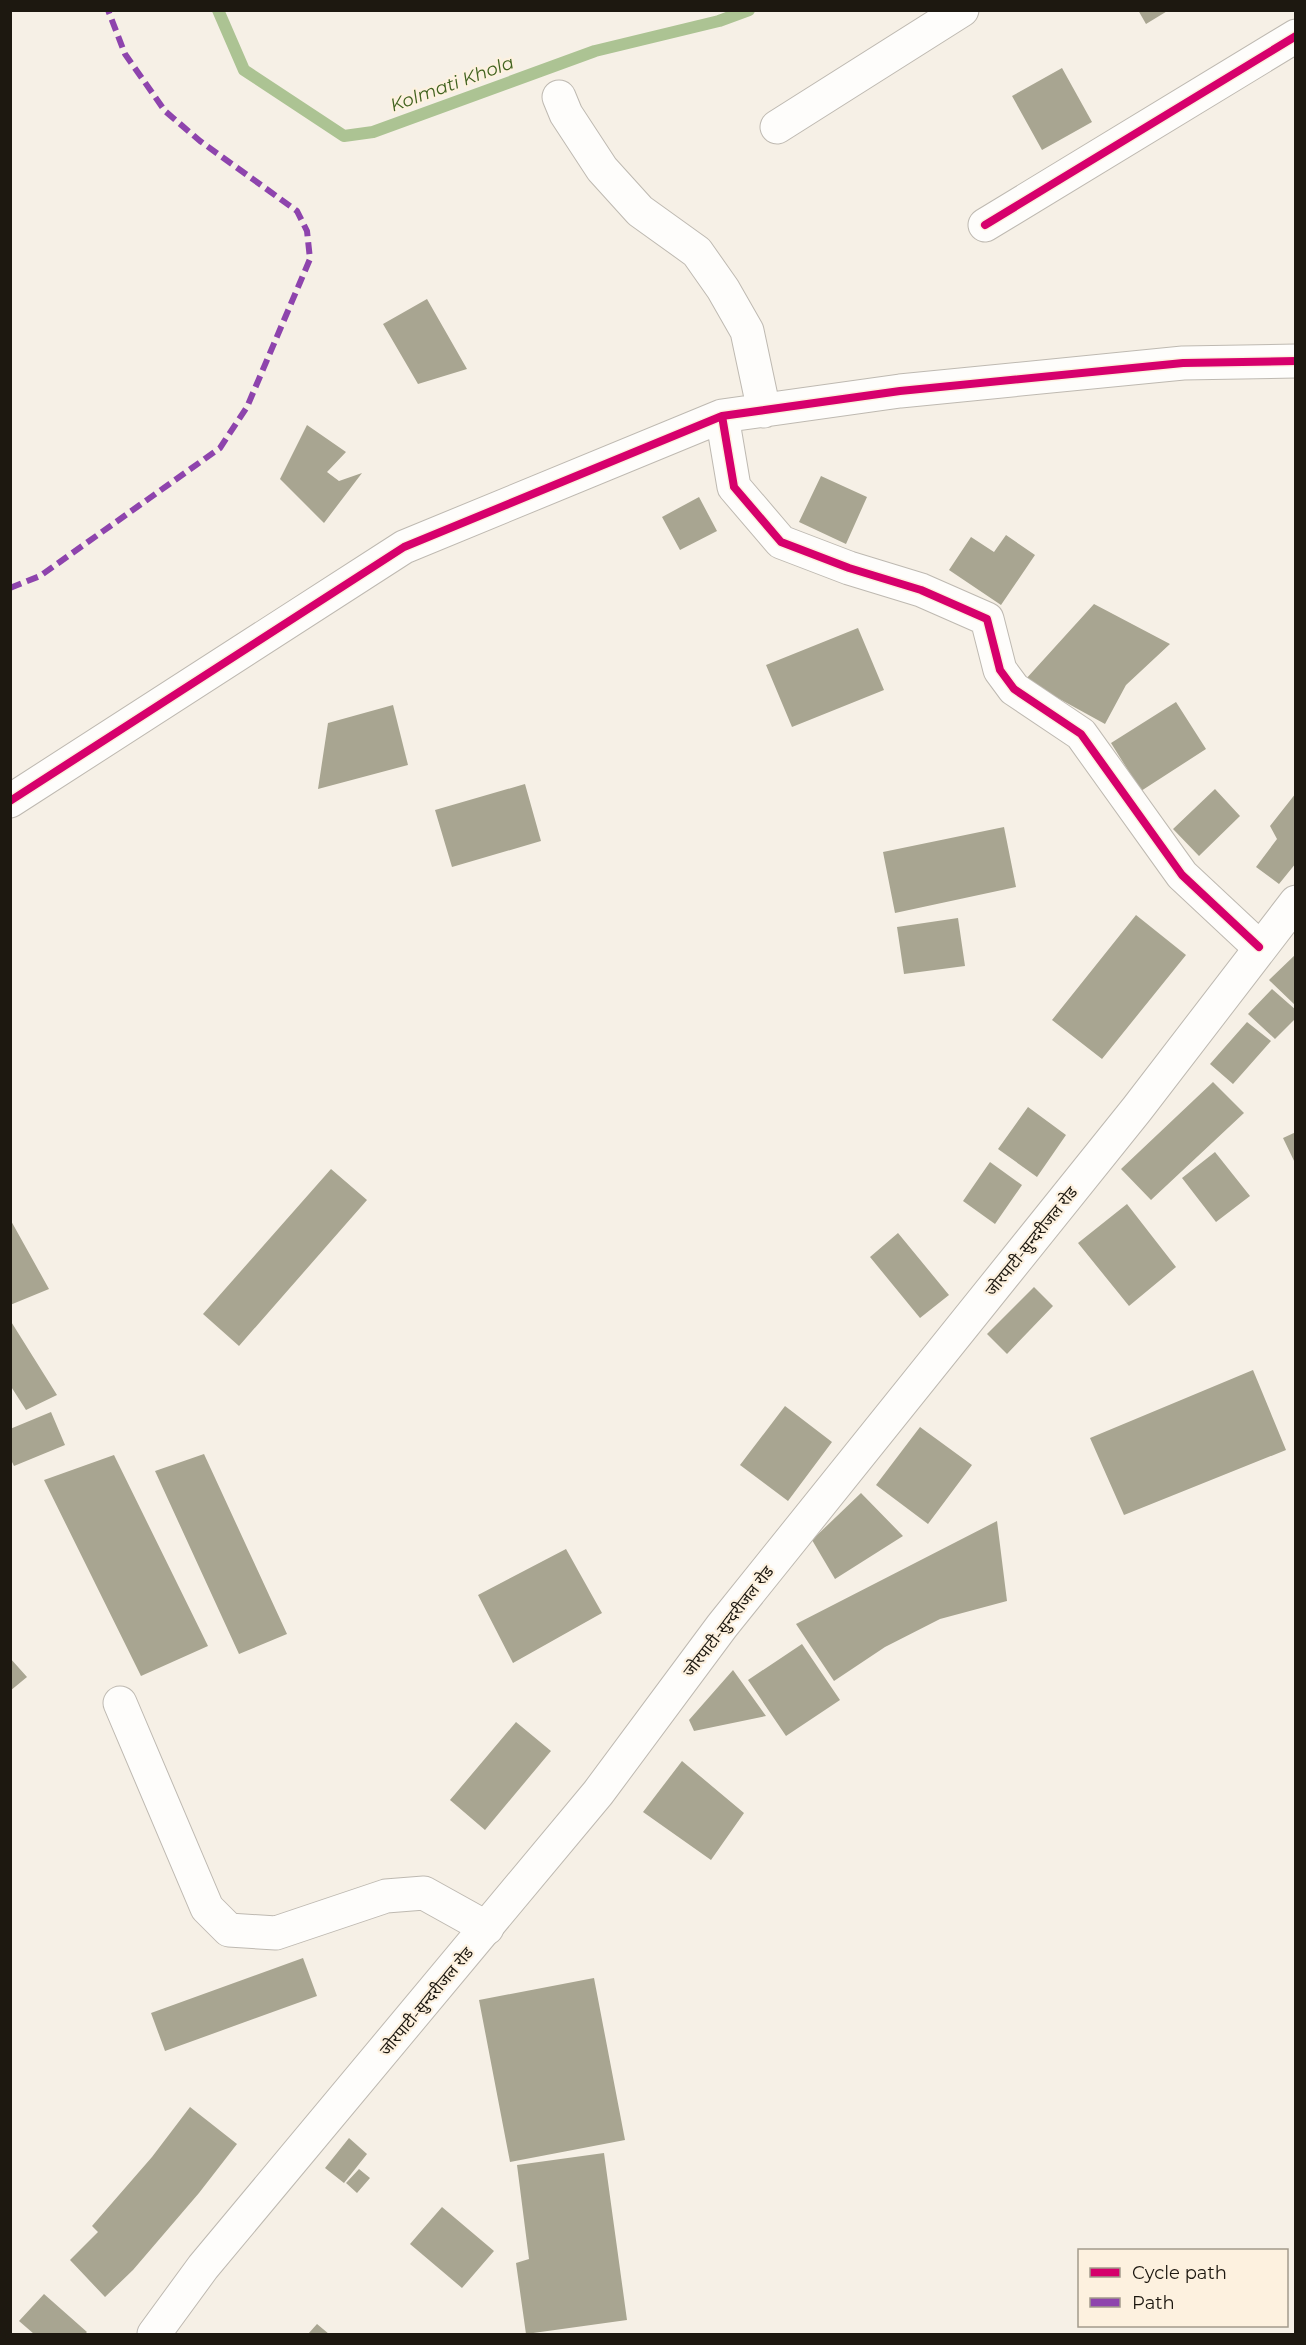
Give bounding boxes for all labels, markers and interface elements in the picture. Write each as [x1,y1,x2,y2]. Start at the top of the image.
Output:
water label: Kolmati Khola [387,51,517,117]
street label: जोरपाटी-सुन्दरीजल रोड [981,1182,1082,1300]
street label: जोरपाटी-सुन्दरीजल रोड [679,1562,779,1681]
street label: जोरपाटी-सुन्दरीजल रोड [376,1943,478,2060]
legend [1078,2249,1288,2327]
text: Cycle path [1132,2262,1227,2284]
text: Path [1132,2292,1175,2314]

